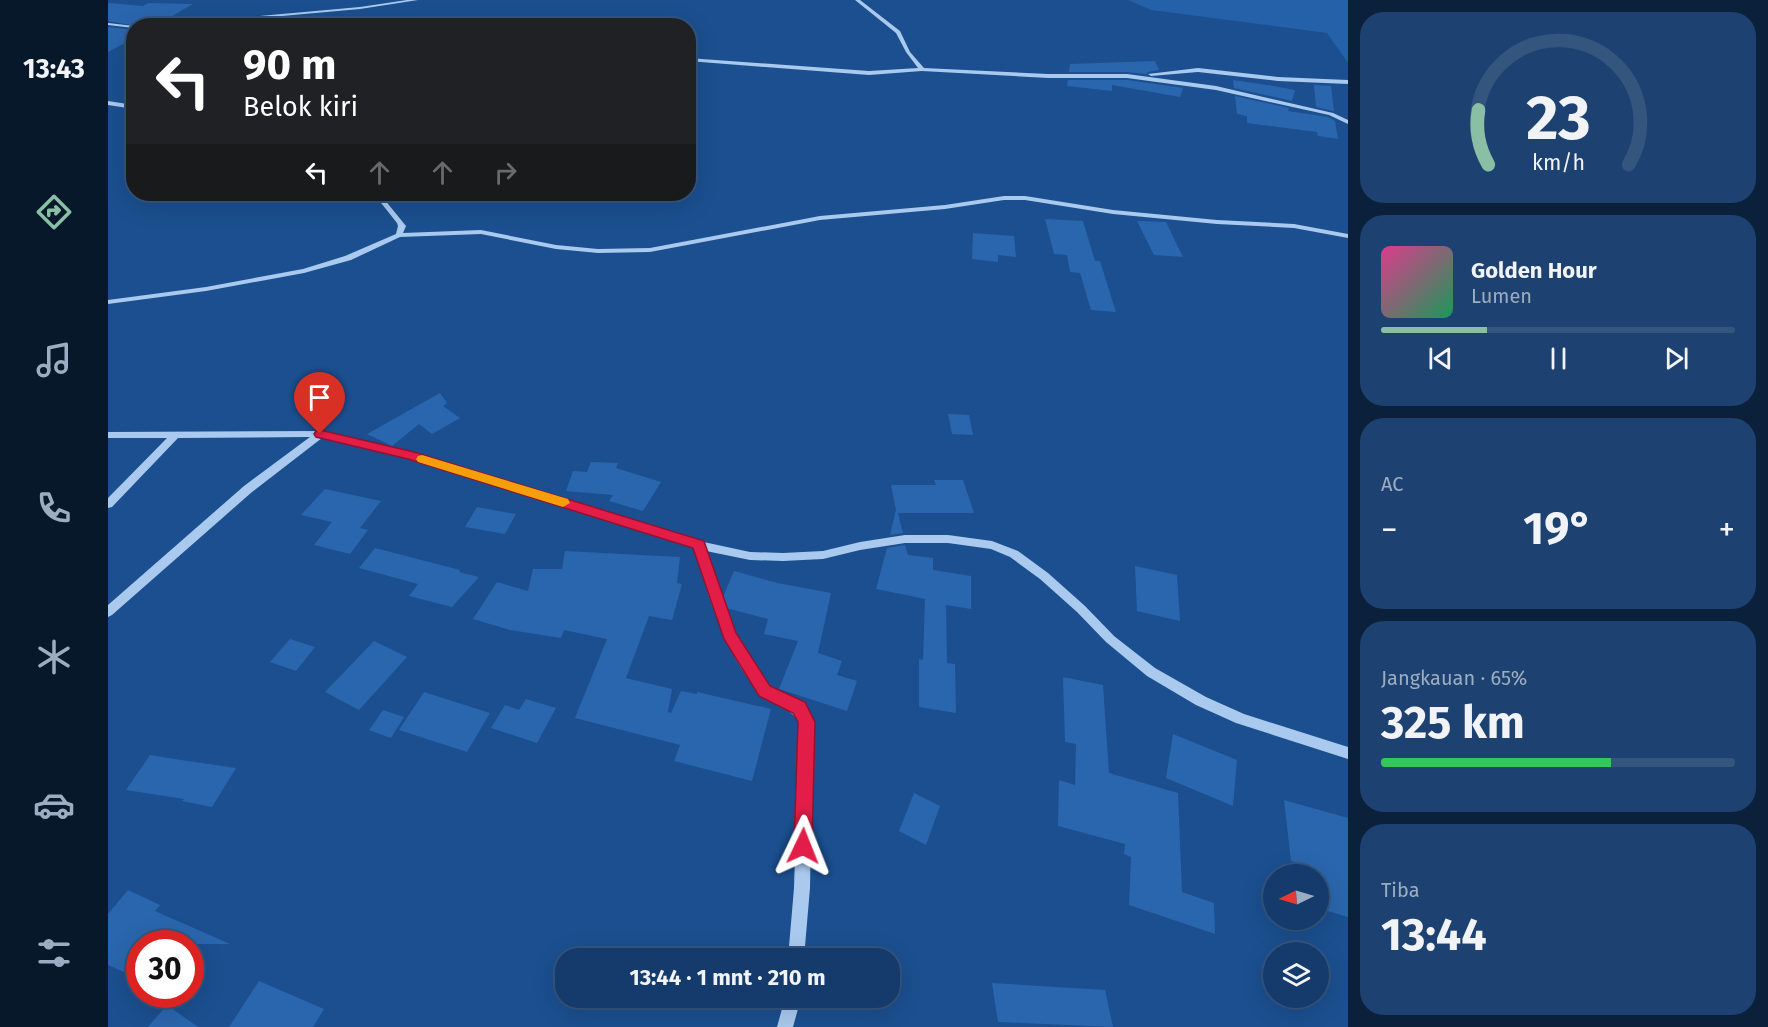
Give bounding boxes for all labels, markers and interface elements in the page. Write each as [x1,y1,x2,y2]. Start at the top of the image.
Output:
text: 90 m [243,40,337,90]
icon: left [144,42,222,120]
text: 13:43 [23,53,85,85]
text: 23 [1526,81,1590,156]
text: Belok kiri [243,91,358,123]
text: km/h [1531,150,1585,176]
icon: left [300,156,333,189]
icon: ahead [363,156,396,189]
icon: ahead [426,156,459,189]
icon: right [489,156,522,189]
icon: directions [33,191,75,233]
text: Golden Hour [1471,257,1597,284]
text: Lumen [1471,284,1532,308]
icon: music [33,339,75,381]
icon: previous [1424,342,1457,375]
icon: pause [1542,342,1575,375]
icon: next [1660,342,1693,375]
pin [294,372,345,434]
icon: arrive [303,381,336,414]
text: AC [1381,472,1403,496]
icon: phone [33,487,75,529]
text: 19° [1523,502,1593,556]
text: − [1381,510,1398,550]
text: + [1719,510,1735,550]
icon: climate [33,636,75,678]
text: Jangkauan · 65% [1381,666,1527,690]
text: 325 km [1381,696,1525,750]
icon: car [33,784,75,826]
position arrow [771,814,835,878]
north arrow [1263,864,1329,930]
map controls [1263,864,1329,1008]
text: Tiba [1381,878,1420,902]
text: 13:44 [1381,908,1487,962]
speed limit sign: 30 [126,930,204,1008]
icon: filters [33,932,75,974]
button: layers [1263,942,1329,1008]
text: 13:44 · 1 mnt · 210 m [629,964,826,991]

